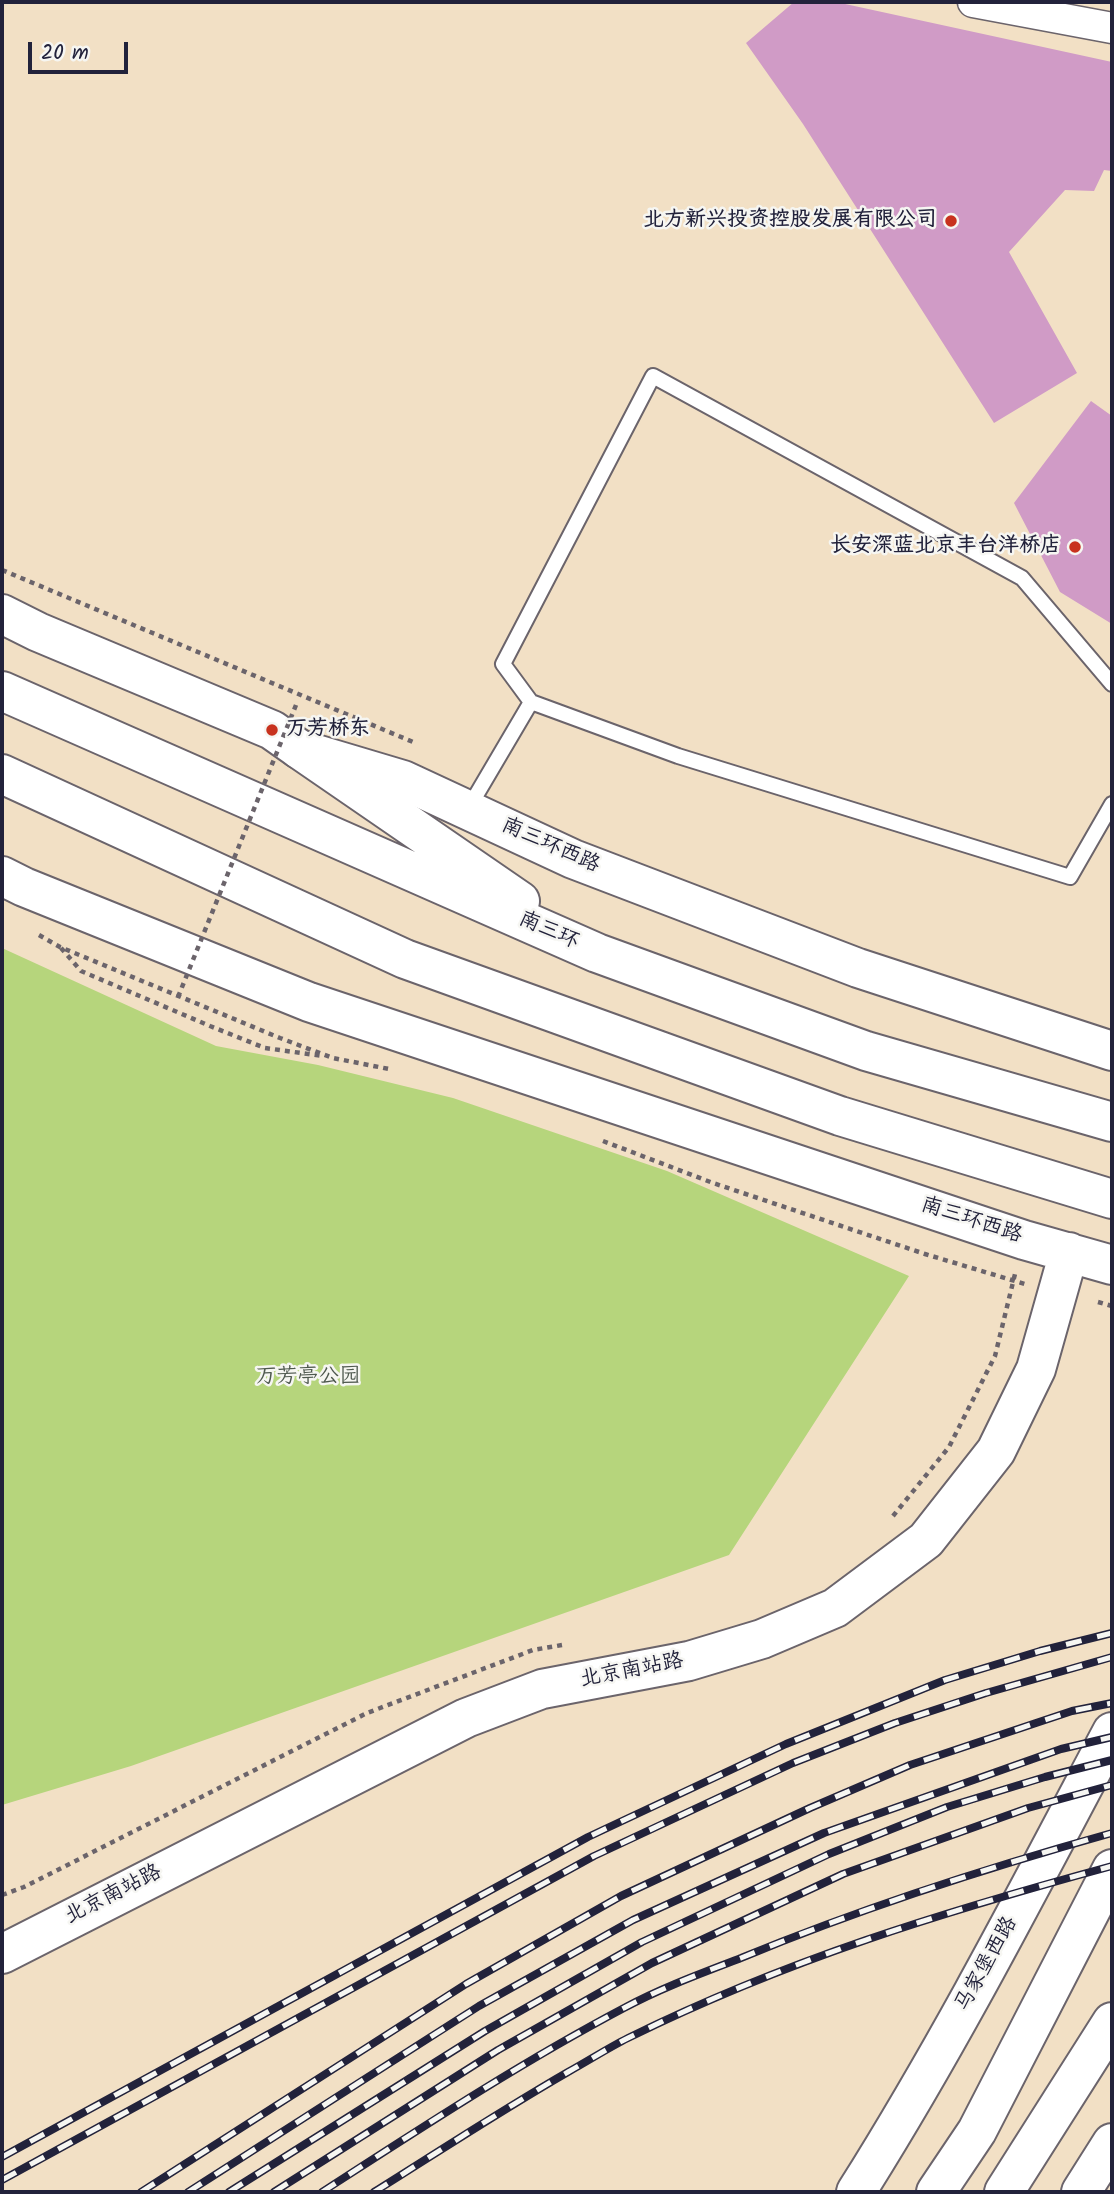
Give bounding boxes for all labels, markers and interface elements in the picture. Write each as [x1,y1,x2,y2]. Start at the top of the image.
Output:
scale bar [32,28,131,72]
text: 20 m [41,37,89,70]
place label: 北方新兴投资控股发展有限公司 [643,208,937,234]
marker: 北方新兴投资控股发展有限公司 [943,213,959,229]
place label: 长安深蓝北京丰台洋桥店 [830,534,1061,560]
marker: 长安深蓝北京丰台洋桥店 [1067,539,1083,555]
place label: 万芳桥东 [286,717,370,743]
marker: 万芳桥东 [264,722,280,738]
street label: 南三环西路 [497,814,603,880]
street label: 南三环 [514,908,582,956]
street label: 南三环西路 [917,1194,1025,1250]
park label: 万芳亭公园 [256,1365,360,1391]
street label: 北京南站路 [578,1650,686,1694]
street label: 北京南站路 [62,1861,166,1931]
street label: 马家堡西路 [952,1913,1024,2017]

